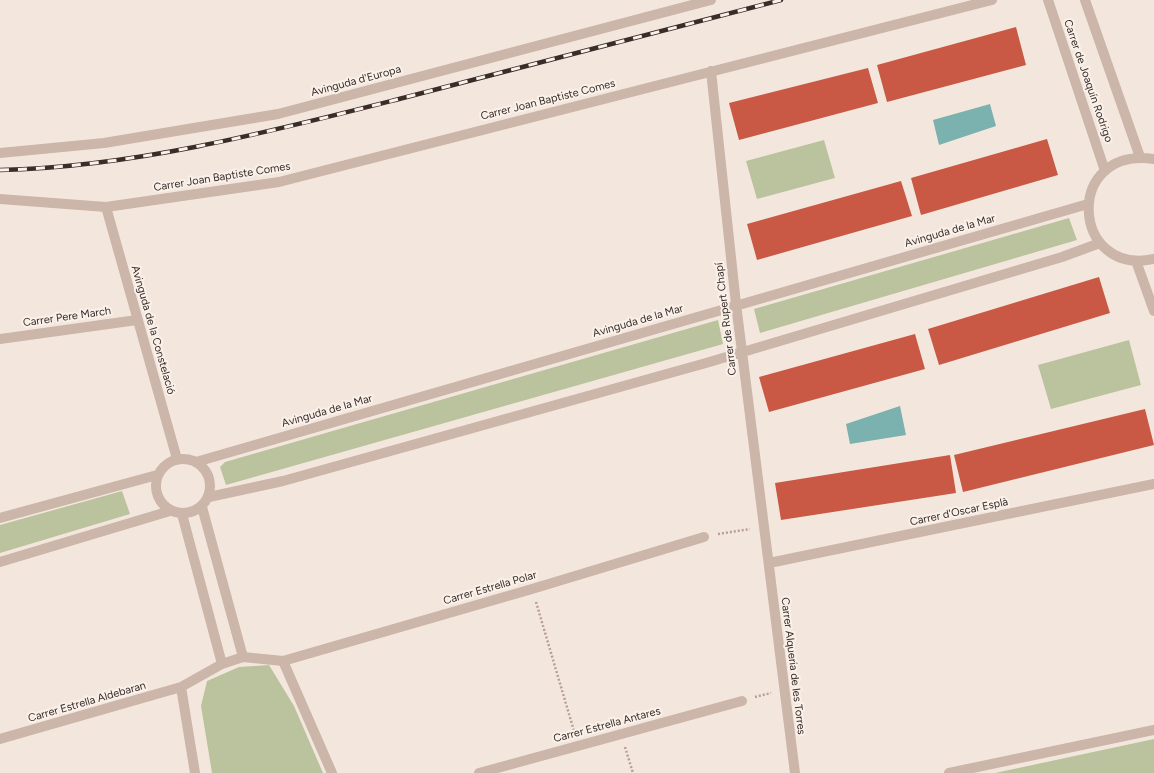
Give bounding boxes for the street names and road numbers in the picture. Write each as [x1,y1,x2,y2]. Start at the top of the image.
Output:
street label: Carrer de Joaquín Rodrigo [1061,18,1115,144]
street label: Avinguda d'Europa [310,63,402,99]
street label: Carrer Joan Baptiste Comes [479,77,617,123]
street label: Carrer Joan Baptiste Comes [153,160,291,194]
street label: Avinguda de la Mar [903,212,997,250]
street label: Carrer de Rupert Chapí [713,262,739,376]
street label: Avinguda de la Constelació [128,264,178,396]
street label: Avinguda de la Mar [591,302,685,340]
street label: Carrer Pere March [22,304,112,330]
street label: Avinguda de la Mar [280,392,374,430]
street label: Carrer d'Oscar Esplà [909,495,1009,529]
street label: Carrer Estrella Polar [442,568,538,608]
street label: Carrer Alqueria de les Torres [778,597,808,735]
street label: Carrer Estrella Aldebaran [27,679,147,725]
street label: Carrer Estrella Antares [552,704,662,746]

